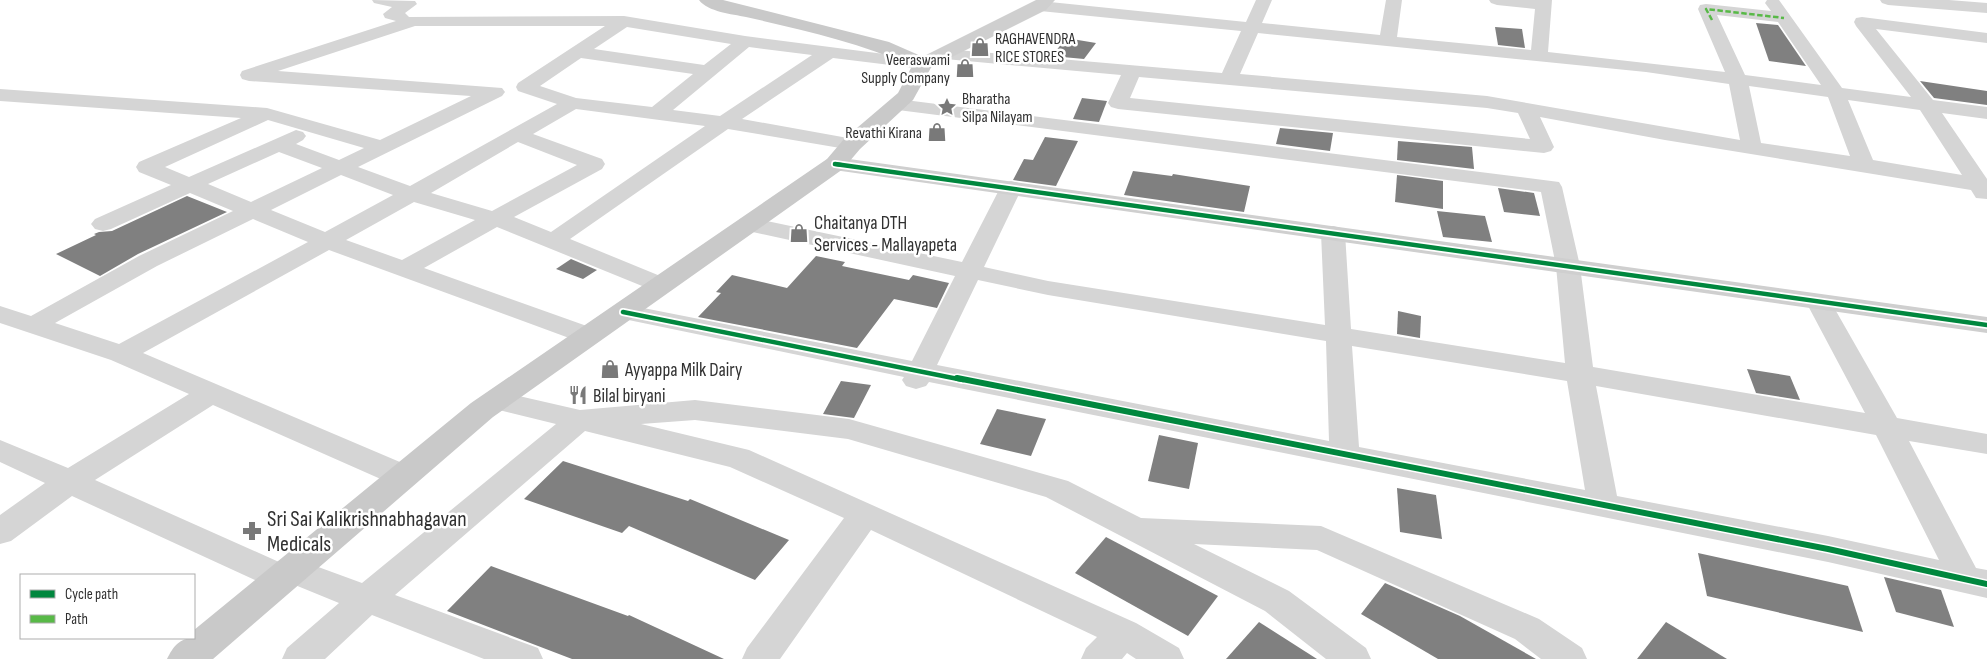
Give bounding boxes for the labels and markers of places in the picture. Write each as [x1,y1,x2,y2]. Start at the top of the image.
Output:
place label: RAGHAVENDRA RICE STORES [995,30,1076,67]
shop icon: RAGHAVENDRA RICE STORES [969,36,991,58]
place label: Veeraswami Supply Company [861,51,950,88]
shop icon: Veeraswami Supply Company [954,57,976,79]
place label: Bharatha Silpa Nilayam [962,90,1033,127]
place icon: Bharatha Silpa Nilayam [936,96,958,118]
shop icon: Revathi Kirana [926,121,948,143]
place label: Revathi Kirana [845,124,922,143]
place label: Chaitanya DTH Services - Mallayapeta [814,212,957,257]
shop icon: Chaitanya DTH Services - Mallayapeta [788,222,810,244]
shop icon: Ayyappa Milk Dairy [599,358,621,380]
place label: Ayyappa Milk Dairy [624,359,743,382]
restaurant icon: Bilal biryani [567,384,589,406]
place label: Bilal biryani [593,385,665,408]
place label: Sri Sai Kalikrishnabhagavan Medicals [267,506,467,558]
pharmacy icon: Sri Sai Kalikrishnabhagavan Medicals [241,520,263,542]

